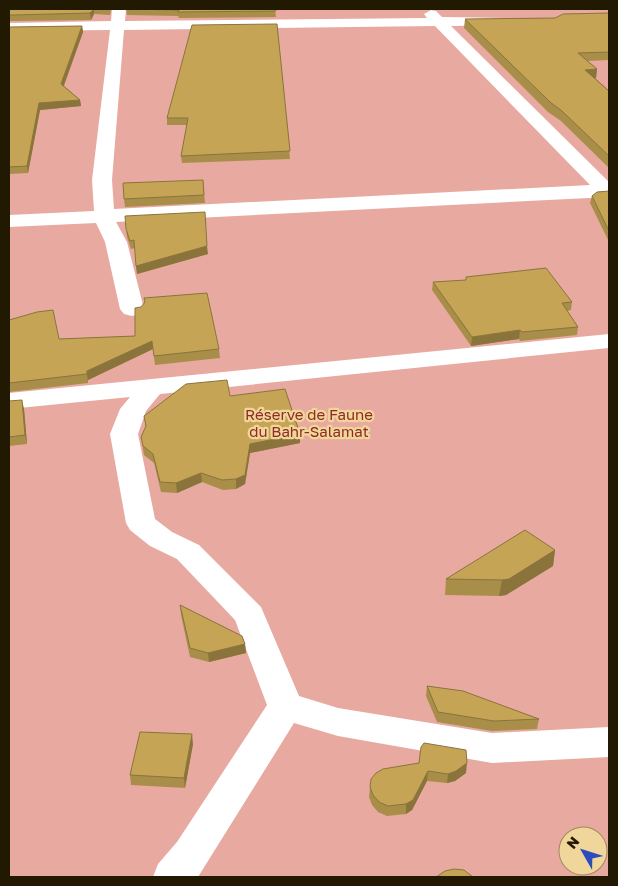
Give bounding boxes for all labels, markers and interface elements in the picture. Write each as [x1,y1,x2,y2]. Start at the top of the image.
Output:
park label: Réserve de Faune du Bahr-Salamat [245,405,373,440]
north arrow [558,826,608,876]
text: N [563,833,582,852]

